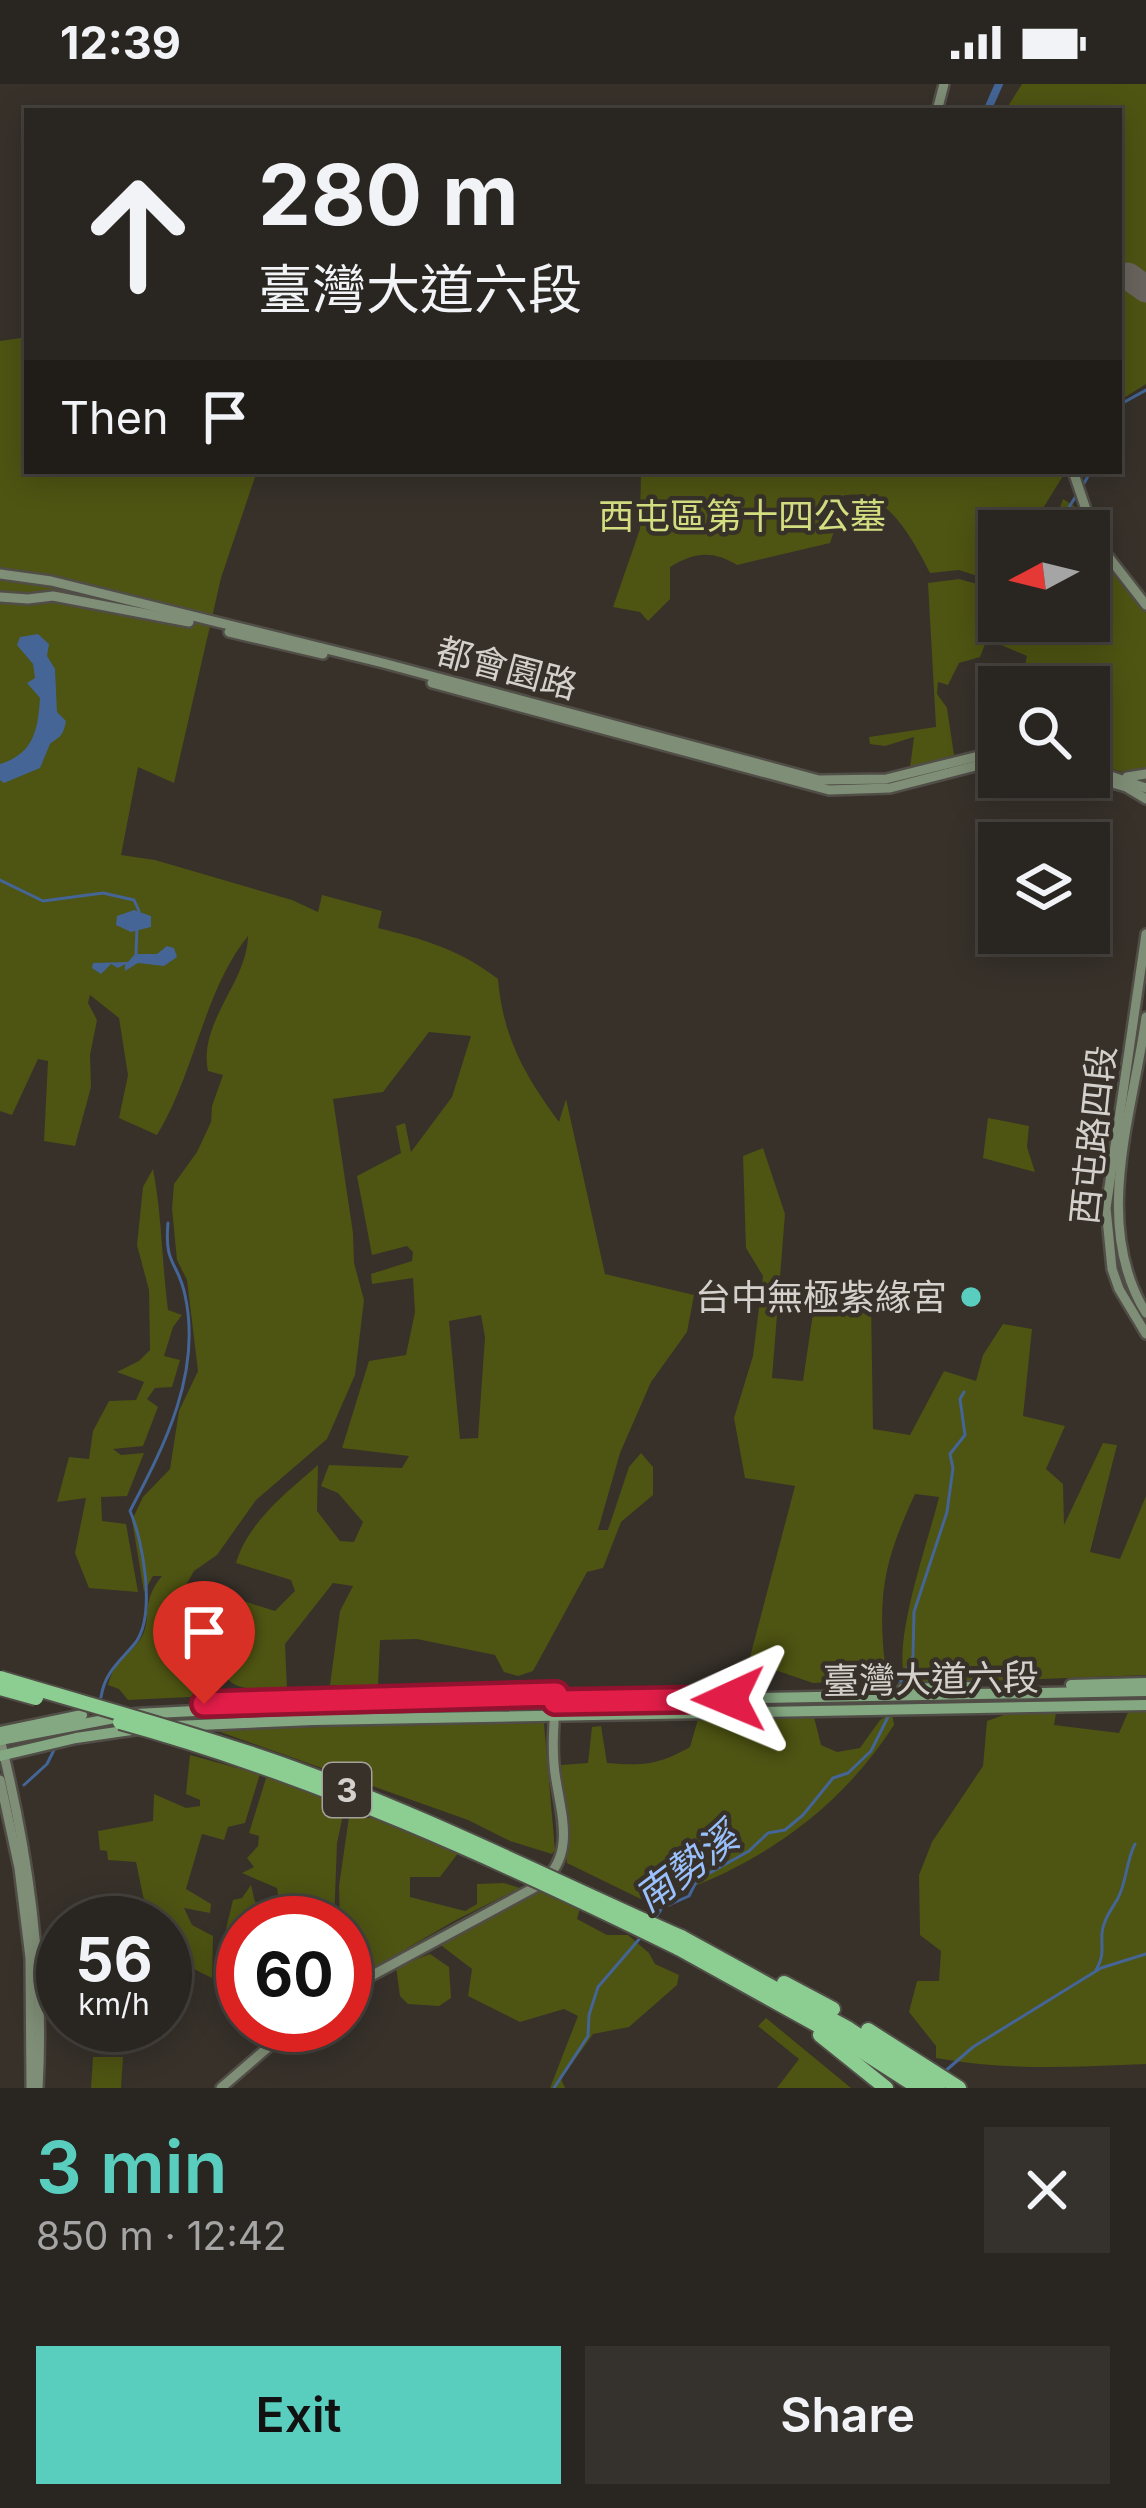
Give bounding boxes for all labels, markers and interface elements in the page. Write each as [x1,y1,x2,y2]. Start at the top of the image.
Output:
text: 12:39 [60,15,181,70]
text: 280 m [258,144,519,245]
icon: ahead [60,156,216,312]
text: 臺灣大道六段 [258,257,582,322]
icon: arrive [192,384,258,450]
text: Then [60,390,168,445]
park label: 西屯區第十四公墓 [598,494,886,538]
north arrow [978,510,1110,642]
map controls [978,510,1110,954]
street label: 都會園路 [432,628,582,708]
button: search [978,666,1110,798]
button: layers [978,822,1110,954]
street label: 西屯路四段 [1062,1043,1124,1227]
place label: 台中無極紫緣宮 [695,1275,947,1319]
marker: 台中無極紫緣宮 [958,1284,984,1310]
pin [153,1581,255,1704]
icon: arrive [171,1599,237,1665]
position arrow [666,1636,792,1762]
street label: 臺灣大道六段 [823,1655,1039,1703]
road number: 3 [323,1763,371,1817]
water label: 南勢溪 [625,1810,751,1921]
speed limit sign: 60 [216,1896,372,2052]
text: 56 [75,1923,153,1995]
text: km/h [78,1986,150,2022]
text: 3 min [36,2123,228,2210]
button: close [984,2127,1110,2253]
text: 850 m · 12:42 [36,2212,287,2259]
button: Exit [36,2346,561,2484]
button: Share [585,2346,1110,2484]

